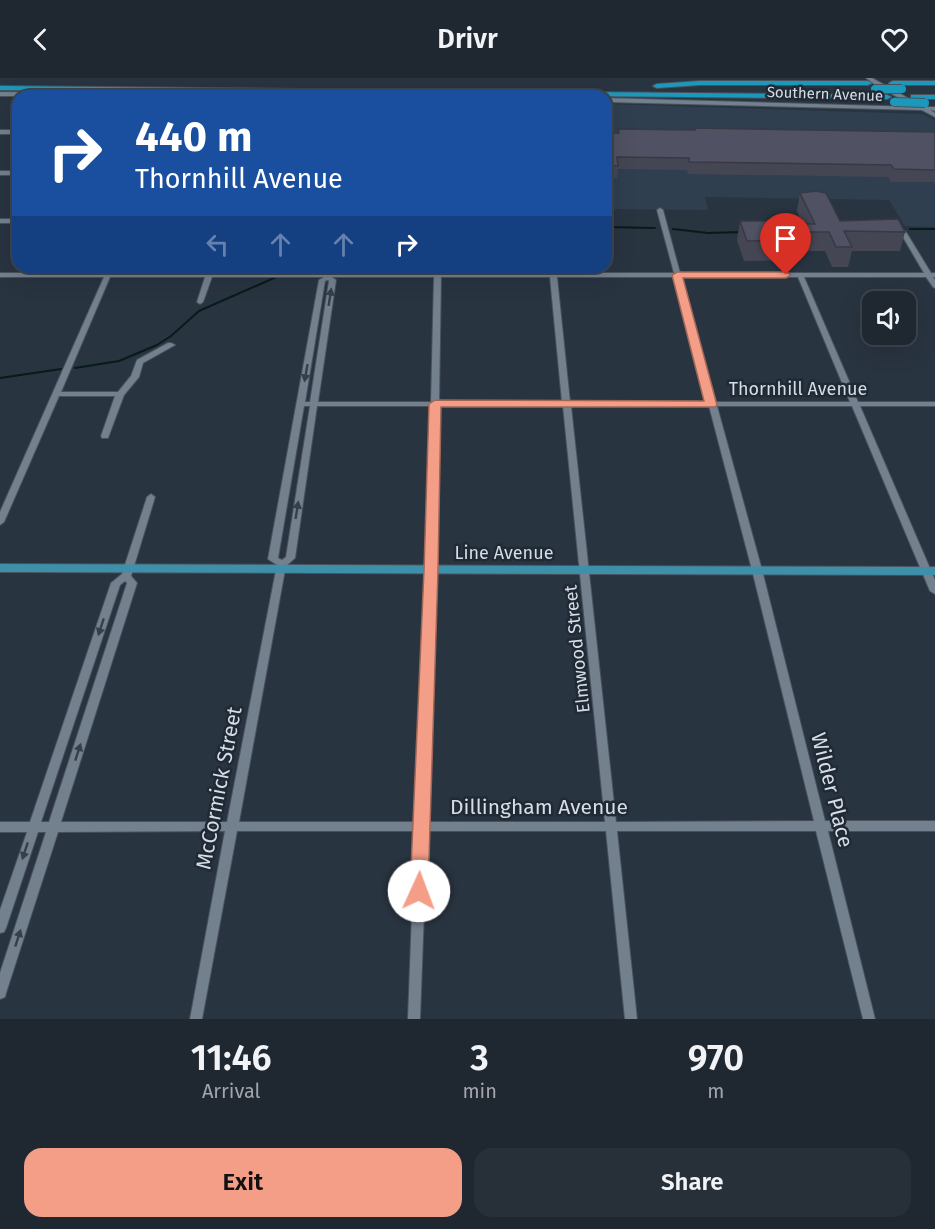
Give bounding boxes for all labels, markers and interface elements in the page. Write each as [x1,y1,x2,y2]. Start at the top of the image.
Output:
icon: back [24,23,57,56]
text: Drivr [437,23,498,55]
icon: heart [878,23,911,56]
street label: Southern Avenue [767,83,883,105]
text: 440 m [135,112,252,162]
icon: right [36,114,114,192]
text: Thornhill Avenue [135,163,343,195]
pin [760,213,811,275]
icon: arrive [769,222,802,255]
icon: left [201,228,234,261]
icon: ahead [264,228,297,261]
icon: ahead [327,228,360,261]
icon: right [390,228,423,261]
one-way arrow [326,287,335,306]
map controls [862,291,916,345]
button: sound [862,291,916,345]
one-way arrow [301,363,310,382]
street label: Thornhill Avenue [729,378,867,400]
one-way arrow [293,501,302,520]
street label: Line Avenue [455,542,553,564]
street label: Elmwood Street [559,583,595,714]
one-way arrow [96,618,106,636]
street label: McCormick Street [190,704,248,872]
street label: Wilder Place [805,730,859,850]
one-way arrow [73,743,83,761]
street label: Dillingham Avenue [450,794,628,820]
one-way arrow [20,842,29,860]
position arrow [387,859,451,923]
one-way arrow [14,929,23,947]
text: 11:46 [191,1036,272,1080]
text: 3 [470,1036,489,1080]
text: 970 [688,1036,744,1080]
text: Arrival [202,1079,260,1103]
text: min [462,1079,497,1103]
text: m [707,1079,725,1103]
button: Exit [24,1148,462,1217]
button: Share [474,1148,911,1217]

